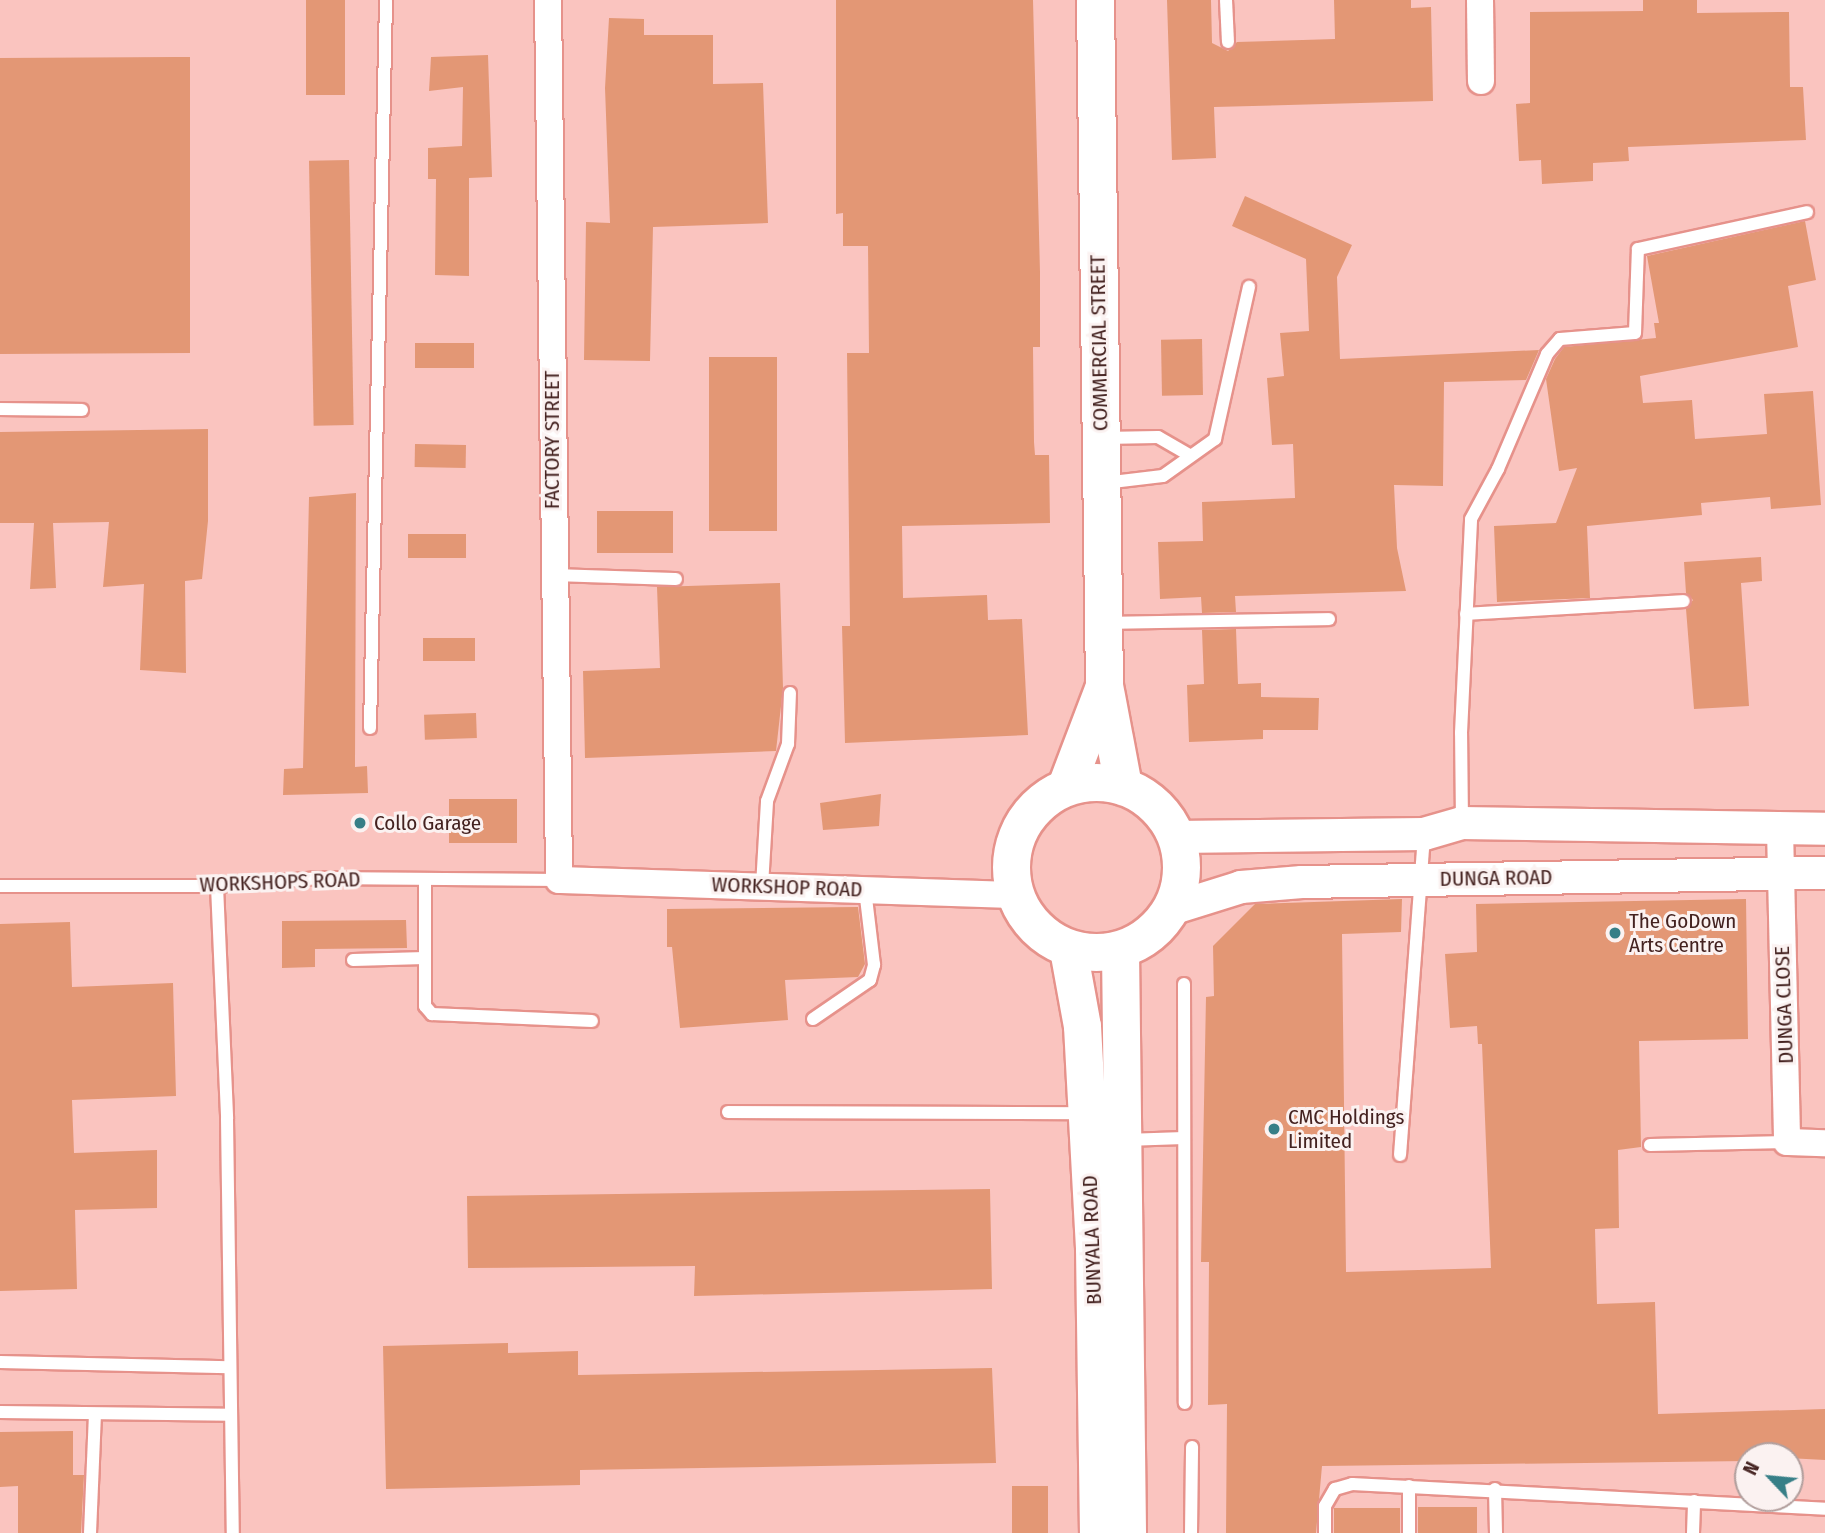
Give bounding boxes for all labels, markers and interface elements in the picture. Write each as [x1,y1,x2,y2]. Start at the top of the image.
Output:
street label: COMMERCIAL STREET [1085,255,1113,431]
street label: FACTORY STREET [539,371,565,509]
place label: Collo Garage [374,810,481,836]
marker: Collo Garage [352,815,368,831]
street label: DUNGA ROAD [1439,864,1553,892]
street label: WORKSHOPS ROAD [199,867,361,897]
street label: WORKSHOP ROAD [711,872,863,902]
place label: The GoDown Arts Centre [1629,908,1736,958]
marker: The GoDown Arts Centre [1607,925,1623,941]
street label: DUNGA CLOSE [1769,946,1799,1064]
place label: CMC Holdings Limited [1288,1104,1404,1154]
marker: CMC Holdings Limited [1266,1121,1282,1137]
street label: BUNYALA ROAD [1077,1175,1107,1305]
north arrow [1734,1442,1804,1512]
text: N [1739,1458,1764,1479]

